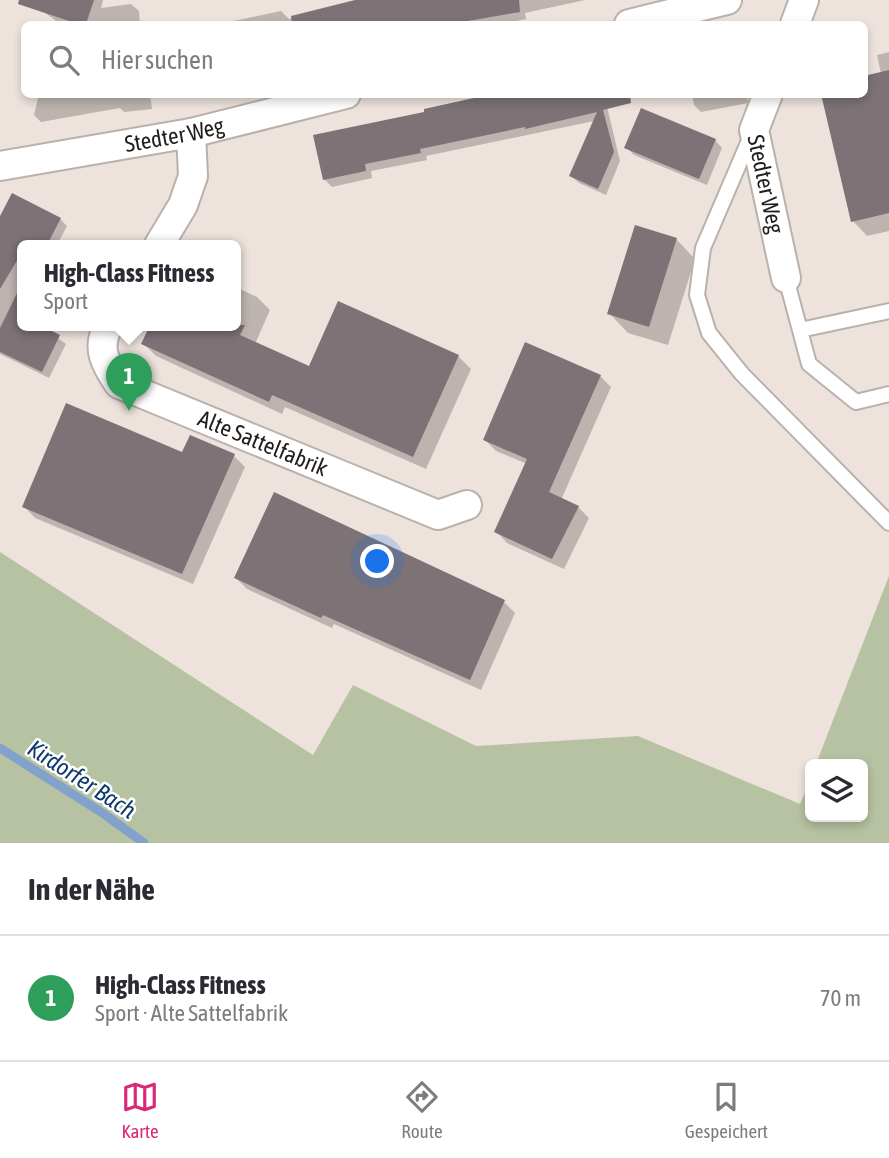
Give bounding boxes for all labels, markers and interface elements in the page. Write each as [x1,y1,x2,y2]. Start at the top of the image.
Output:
search box [21,21,868,98]
icon: search [45,41,83,79]
text: Hier suchen [101,45,214,75]
street label: Stedter Weg [123,112,227,157]
street label: Stedter Weg [742,132,789,236]
popup [17,240,241,331]
text: High-Class Fitness [44,258,214,288]
text: Sport [44,288,88,314]
pin: 1 [106,353,152,411]
street label: Alte Sattelfabrik [194,405,332,481]
your location [360,544,394,578]
water label: Kirdorfer Bach [23,734,141,824]
map controls [805,759,868,822]
button: layers [805,759,868,822]
text: In der Nähe [28,872,155,906]
text: High-Class Fitness [95,970,266,1000]
text: 1 [46,985,56,1011]
text: 70 m [820,985,861,1011]
text: Sport · Alte Sattelfabrik [95,1000,288,1026]
tab: Karte [121,1078,159,1142]
tab: Route [401,1078,443,1142]
tab: Gespeichert [685,1078,768,1142]

